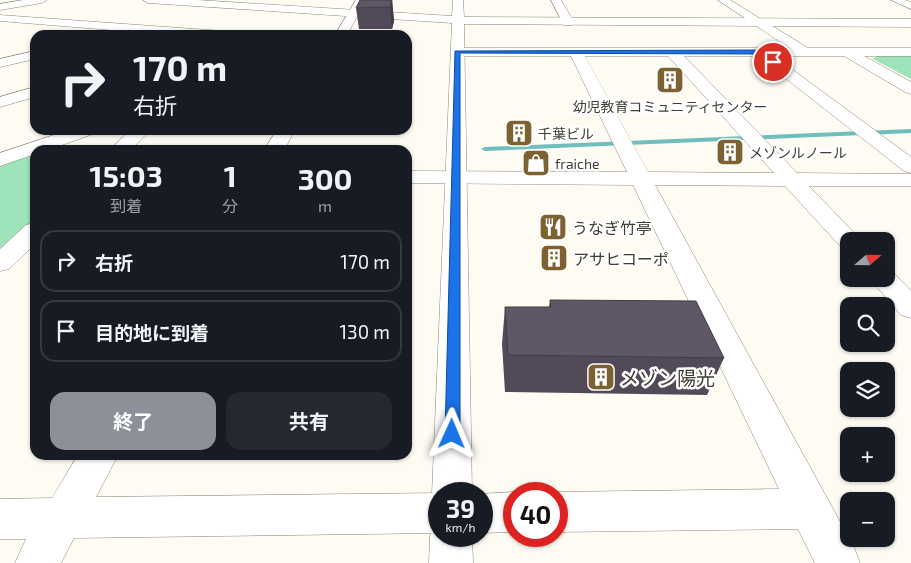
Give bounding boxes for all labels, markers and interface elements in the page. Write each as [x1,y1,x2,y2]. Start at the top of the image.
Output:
pin [752,41,794,83]
text: 170 m [133,46,227,88]
icon: arrive [759,48,787,76]
icon: right [50,50,115,115]
building icon: 幼児教育コミュニティセンター [655,65,685,95]
text: 右折 [133,92,177,118]
place label: 幼児教育コミュニティセンター [572,98,768,115]
building icon: 千葉ビル [504,118,534,148]
place label: 千葉ビル [538,125,594,142]
building icon: メゾンルノール [715,137,745,167]
place label: メゾンルノール [749,144,847,161]
shop icon: fraiche [521,148,551,178]
place label: fraiche [555,155,600,172]
text: 15:03 [89,157,163,193]
text: 1 [224,157,237,193]
text: 300 [298,160,353,196]
text: 到着 [110,196,142,215]
text: 分 [222,196,238,215]
text: m [318,196,332,215]
restaurant icon: うなぎ竹亭 [538,212,568,242]
place label: うなぎ竹亭 [572,218,652,237]
north arrow [840,232,895,288]
map controls [840,232,895,547]
building icon: アサヒコーポ [539,243,569,273]
icon: right [52,247,80,275]
place label: アサヒコーポ [573,249,669,268]
text: 170 m [340,250,390,273]
text: 右折 [95,251,133,274]
button: search [840,297,895,352]
icon: arrive [52,317,80,345]
text: 130 m [340,320,390,343]
text: 目的地に到着 [95,321,209,344]
building icon: メゾン陽光 [586,362,616,392]
button: layers [840,362,895,417]
place label: メゾン陽光 [620,366,715,389]
button: 終了 [50,392,216,450]
button: 共有 [226,392,392,450]
position arrow [425,407,477,459]
button: + [840,427,895,482]
speed limit sign: 40 [503,482,568,547]
button: − [840,492,895,547]
text: 39 [446,493,475,523]
text: km/h [446,520,475,534]

